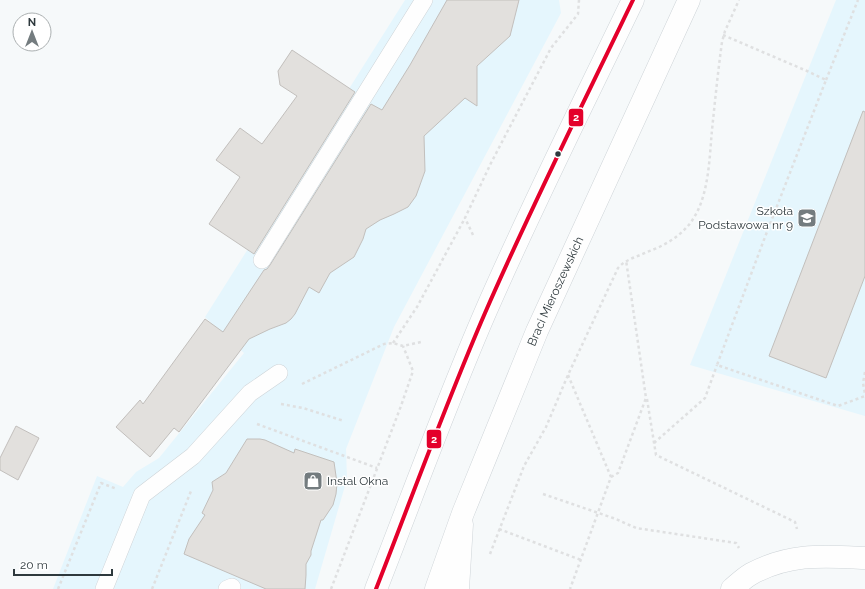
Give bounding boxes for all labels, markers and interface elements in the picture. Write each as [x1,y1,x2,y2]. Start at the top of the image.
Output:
north arrow [12,12,52,52]
text: N [28,16,36,29]
line badge: 2 [568,108,584,127]
text: 2 [573,111,579,124]
unlabelled marker [553,149,563,159]
place label: Szkoła Podstawowa nr 9 [698,204,793,232]
school or university icon: Szkoła Podstawowa nr 9 [796,207,818,229]
street label: Braci Mieroszewskich [525,234,586,348]
line badge: 2 [426,429,442,449]
text: 2 [431,433,437,446]
shop icon: Instal Okna [302,470,324,492]
place label: Instal Okna [327,474,388,488]
scale bar [14,551,112,577]
text: 20 m [20,558,48,572]

